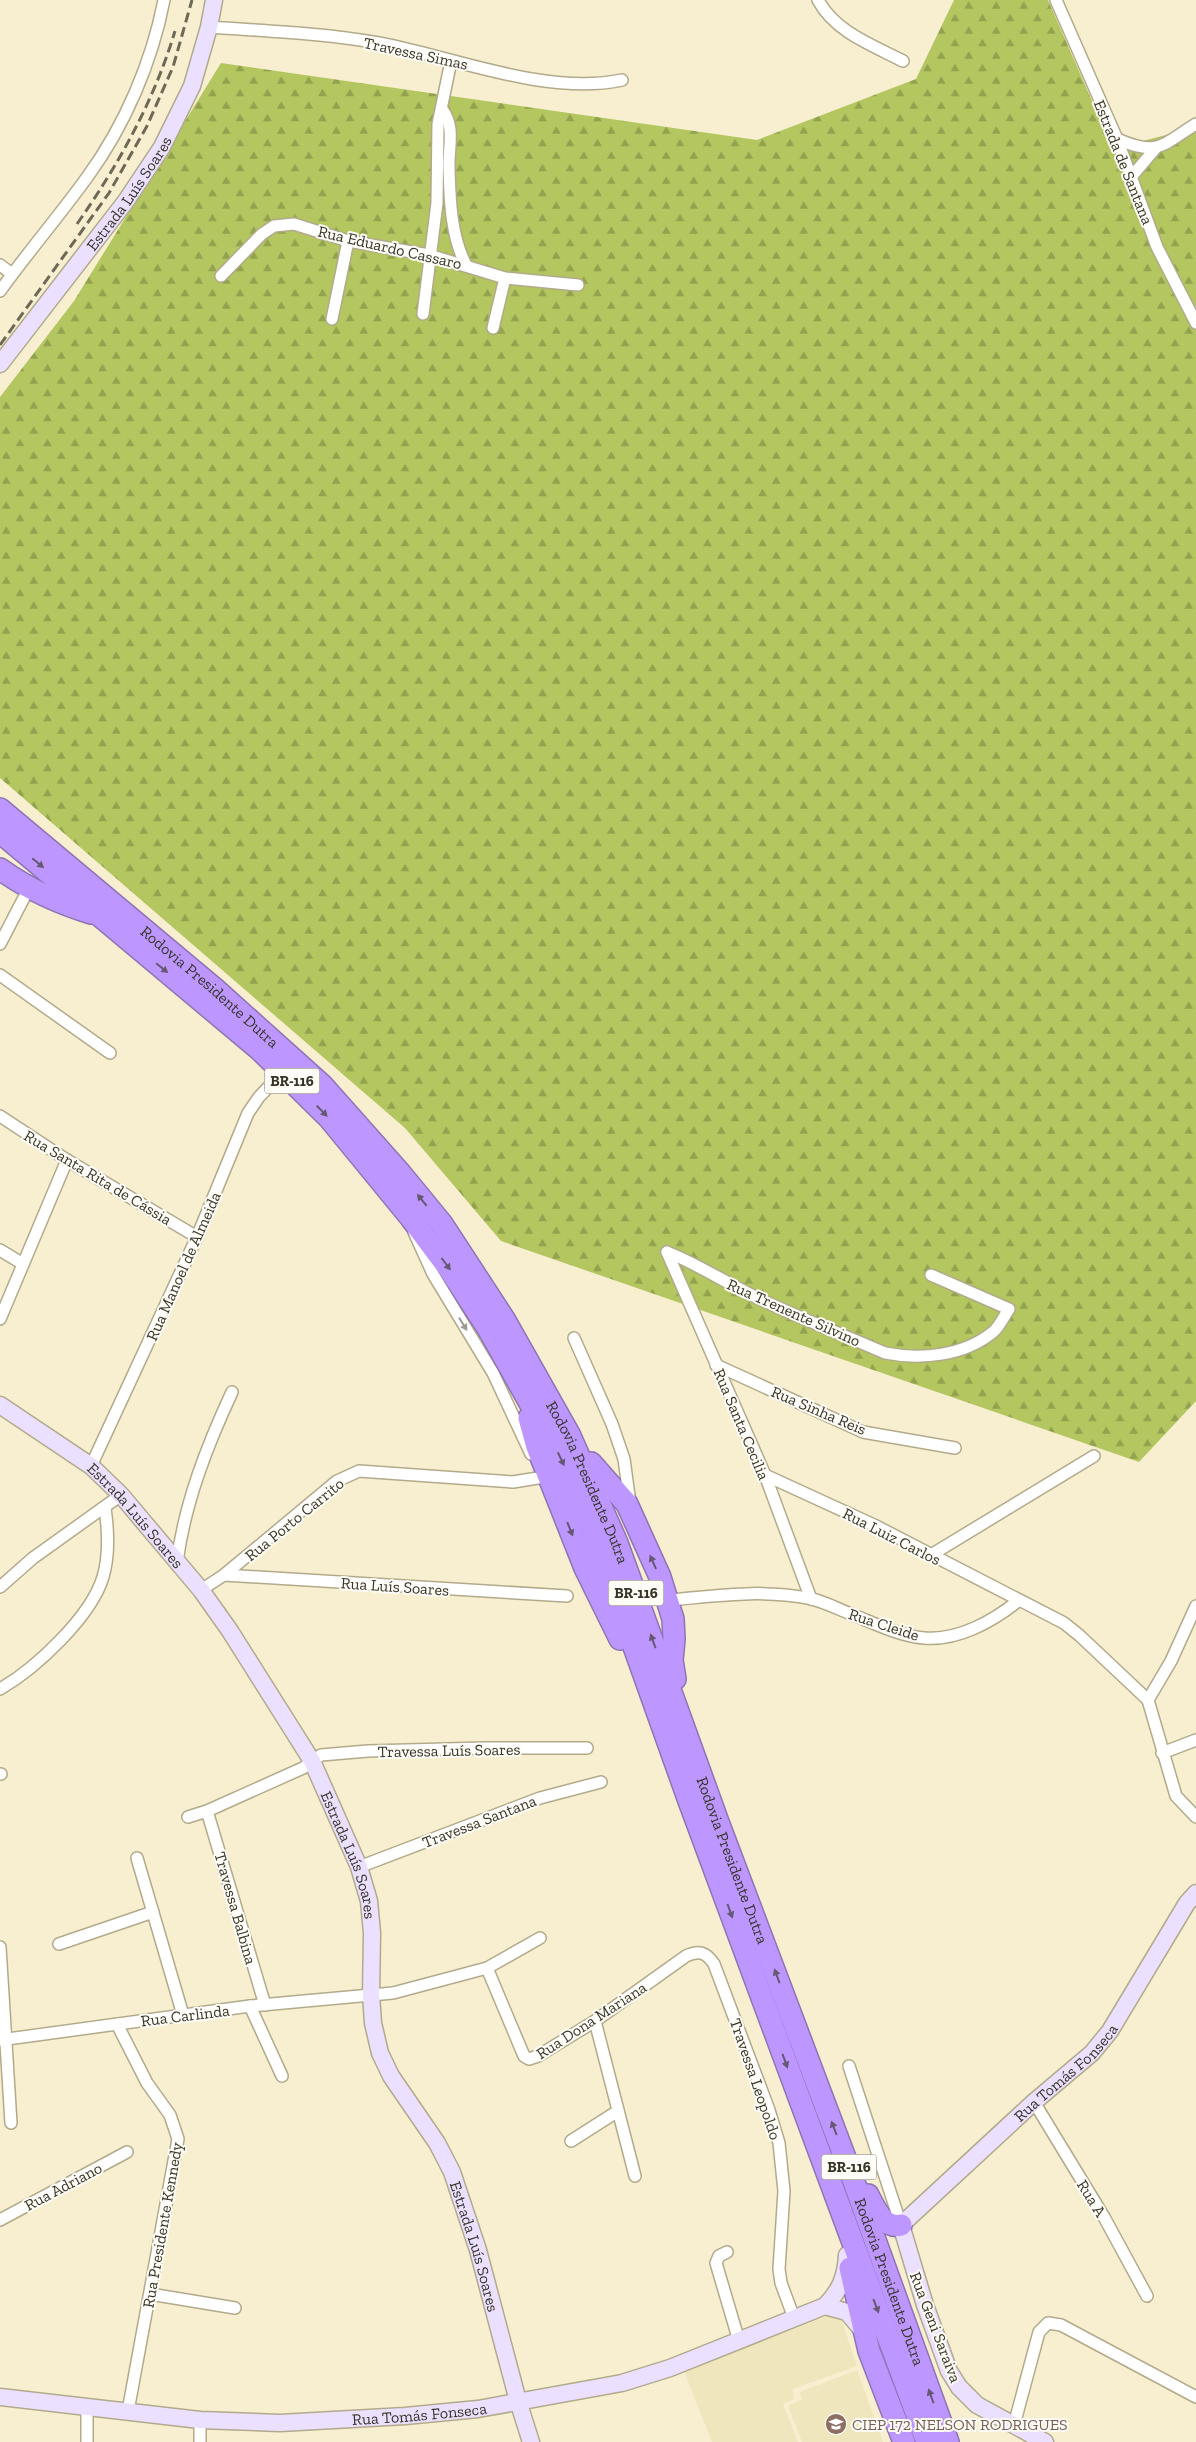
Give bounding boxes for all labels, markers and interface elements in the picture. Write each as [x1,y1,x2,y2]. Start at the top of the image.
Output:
street label: Travessa Simas [362,33,470,74]
street label: Estrada de Santana [1090,97,1157,228]
street label: Estrada Luís Soares [82,133,176,254]
street label: Rua Eduardo Cassaro [316,222,464,273]
one-way arrow [31,857,44,868]
street label: Rodovia Presidente Dutra [137,922,283,1052]
one-way arrow [155,962,168,973]
road number: BR-116 [264,1068,320,1094]
one-way arrow [316,1105,328,1117]
street label: Rua Santa Rita de Cássia [20,1126,175,1229]
street label: Rua Manoel de Almeida [142,1189,225,1344]
one-way arrow [417,1194,428,1207]
one-way arrow [441,1258,451,1271]
street label: Rua Trenente Silvino [724,1275,863,1350]
one-way arrow [459,1317,468,1330]
street label: Rua Santa Cecilia [710,1366,774,1483]
street label: Rua Sinha Reis [768,1382,869,1439]
street label: Rodovia Presidente Dutra [542,1398,633,1566]
one-way arrow [557,1452,565,1466]
street label: Estrada Luís Soares [83,1459,187,1572]
street label: Rua Porto Carrito [241,1474,348,1565]
street label: Rua Luiz Carlos [840,1504,944,1569]
one-way arrow [567,1522,575,1536]
one-way arrow [649,1555,657,1569]
street label: Rua Luís Soares [340,1573,450,1600]
road number: BR-116 [608,1580,664,1606]
street label: Rua Cleide [846,1604,922,1645]
one-way arrow [649,1633,657,1648]
street label: Travessa Luís Soares [377,1740,521,1761]
street label: Rodovia Presidente Dutra [692,1774,772,1947]
street label: Estrada Luís Soares [317,1788,380,1920]
street label: Travessa Santana [420,1791,539,1852]
street label: Travessa Balbina [210,1850,261,1967]
one-way arrow [727,1903,734,1918]
one-way arrow [773,1968,781,1983]
street label: Rua Dona Mariana [533,1978,650,2063]
street label: Rua Carlinda [140,2001,231,2030]
street label: Travessa Leopoldo [726,2016,785,2142]
street label: Rua Tomás Fonseca [1010,2021,1122,2126]
one-way arrow [781,2054,789,2069]
one-way arrow [830,2120,838,2135]
street label: Rua Presidente Kennedy [139,2140,187,2309]
road number: BR-116 [822,2154,876,2180]
street label: Rua Adriano [21,2158,105,2215]
street label: Rua A [1073,2176,1111,2221]
street label: Estrada Luís Soares [446,2179,503,2314]
street label: Rodovia Presidente Dutra [851,2195,929,2369]
street label: Rua Geni Saraiva [906,2269,965,2385]
one-way arrow [872,2299,880,2314]
one-way arrow [927,2388,935,2403]
street label: Rua Tomás Fonseca [352,2399,488,2429]
school or university icon: CIEP 172 NELSON RODRIGUES [824,2412,848,2436]
place label: CIEP 172 NELSON RODRIGUES [852,2415,1068,2434]

